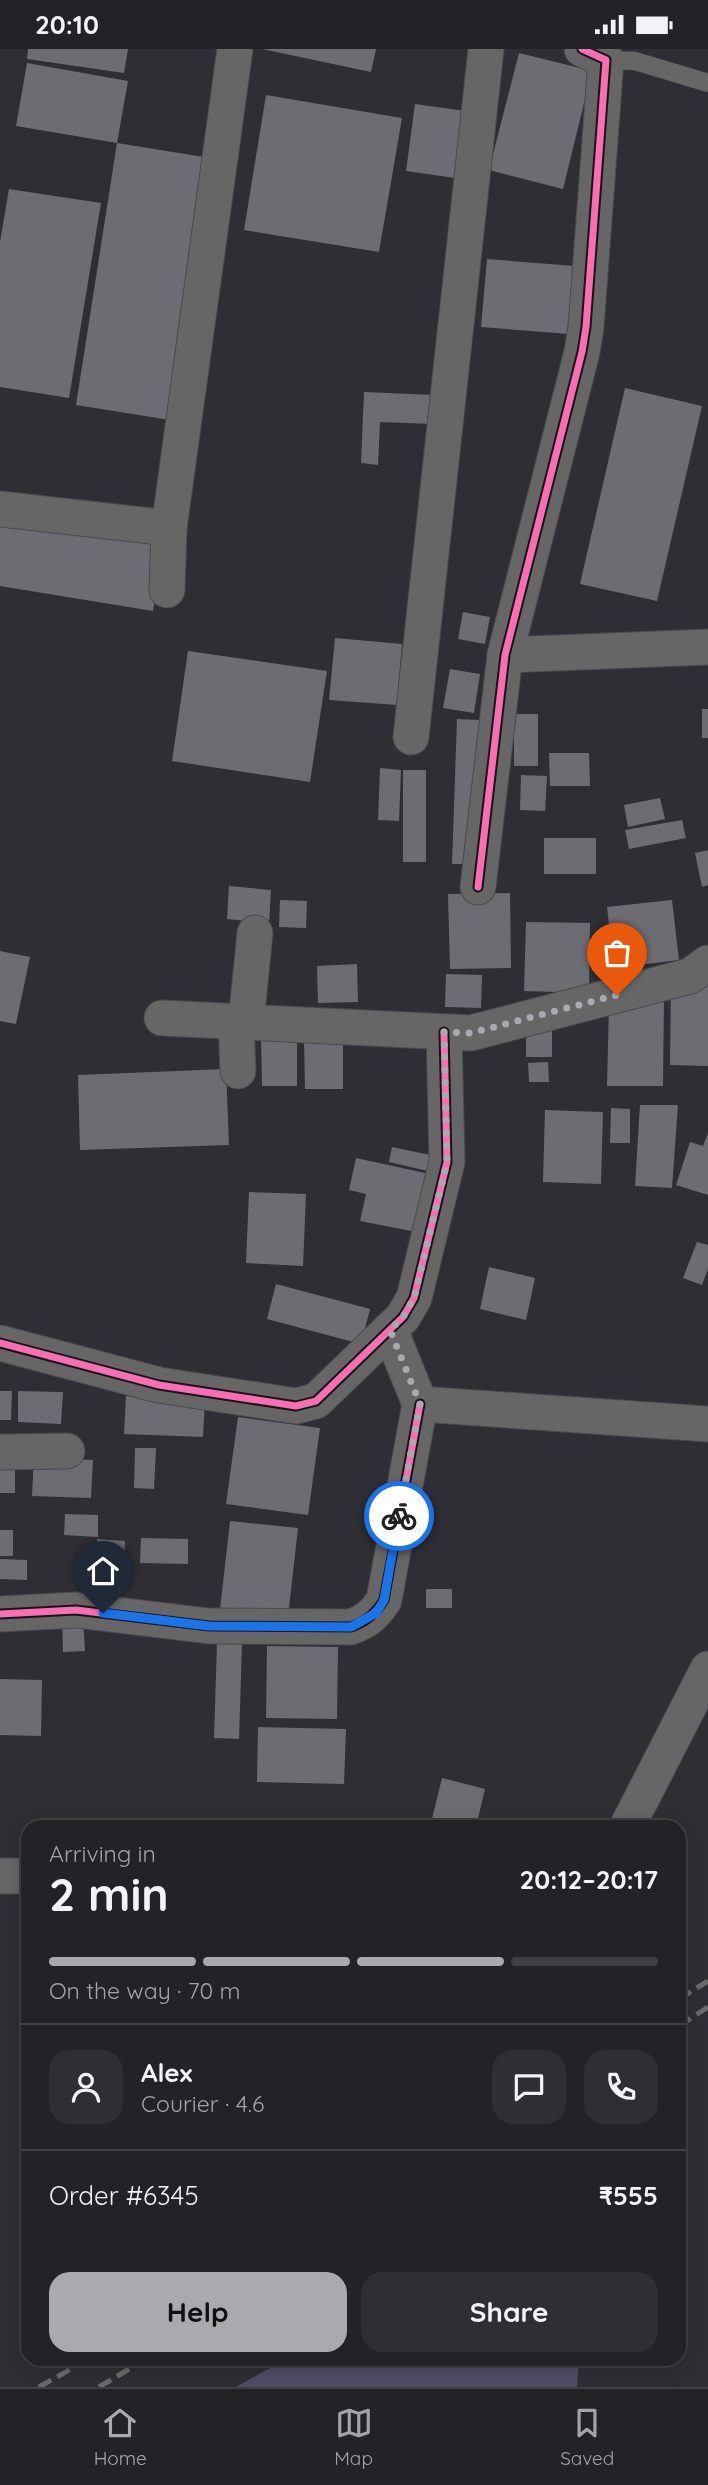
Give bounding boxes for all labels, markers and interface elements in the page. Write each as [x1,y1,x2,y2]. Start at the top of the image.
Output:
text: 20:10 [35,8,99,41]
pin [587,923,647,995]
icon: bag [598,934,636,972]
courier [364,1481,434,1551]
icon: bike [380,1497,418,1535]
pin [73,1541,133,1613]
icon: home [84,1552,122,1590]
text: Arriving in [49,1839,156,1868]
text: 20:12–20:17 [520,1863,658,1896]
text: 2 min [49,1865,169,1923]
text: On the way · 70 m [49,1976,241,2005]
button: person [49,2050,123,2124]
button: chat [492,2050,566,2124]
button: phone [584,2050,658,2124]
text: Alex [141,2056,192,2089]
text: Courier · 4.6 [141,2089,264,2118]
text: Order #6345 [49,2179,199,2212]
text: ₹555 [599,2179,658,2212]
button: Help [49,2272,347,2352]
button: Share [361,2272,658,2352]
tab: Home [94,2404,147,2470]
tab: Map [334,2404,373,2470]
tab: Saved [560,2404,614,2470]

